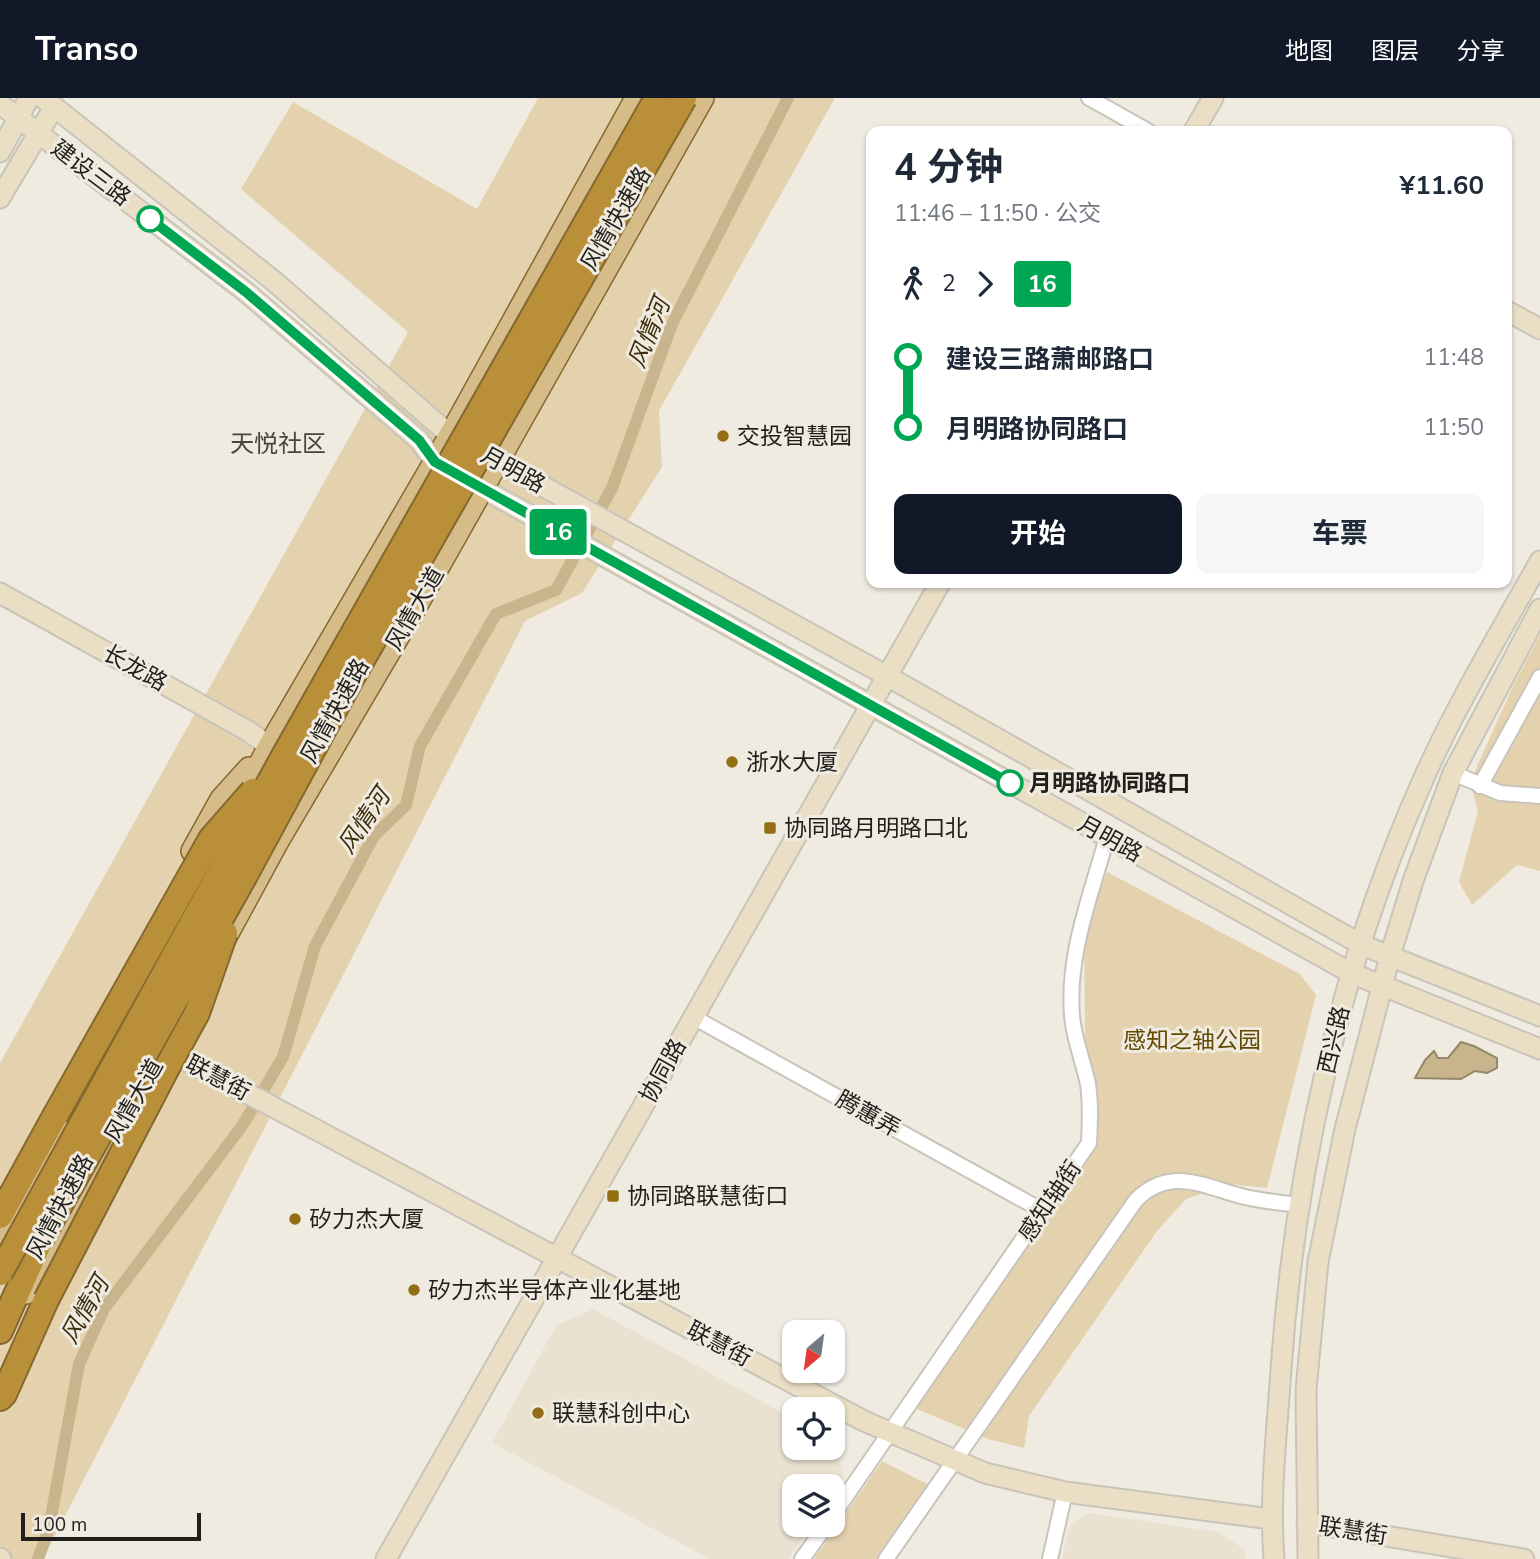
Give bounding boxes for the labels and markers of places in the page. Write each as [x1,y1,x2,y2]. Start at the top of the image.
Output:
unlabelled marker [137,206,163,232]
place label: 交投智慧园 [737,421,852,452]
marker: 交投智慧园 [715,428,731,444]
place label: 浙水大厦 [746,747,838,778]
marker: 浙水大厦 [724,754,740,770]
place label: 月明路协同路口 [1029,768,1190,799]
marker: 月明路协同路口 [997,770,1023,796]
place label: 协同路月明路口北 [784,813,968,844]
marker: 协同路月明路口北 [762,820,778,836]
place label: 协同路联慧街口 [627,1181,788,1212]
marker: 协同路联慧街口 [605,1188,621,1204]
place label: 矽力杰大厦 [309,1204,424,1235]
marker: 矽力杰大厦 [287,1211,303,1227]
place label: 矽力杰半导体产业化基地 [428,1275,681,1306]
marker: 矽力杰半导体产业化基地 [406,1282,422,1298]
place label: 联慧科创中心 [552,1398,690,1429]
marker: 联慧科创中心 [530,1405,546,1421]

